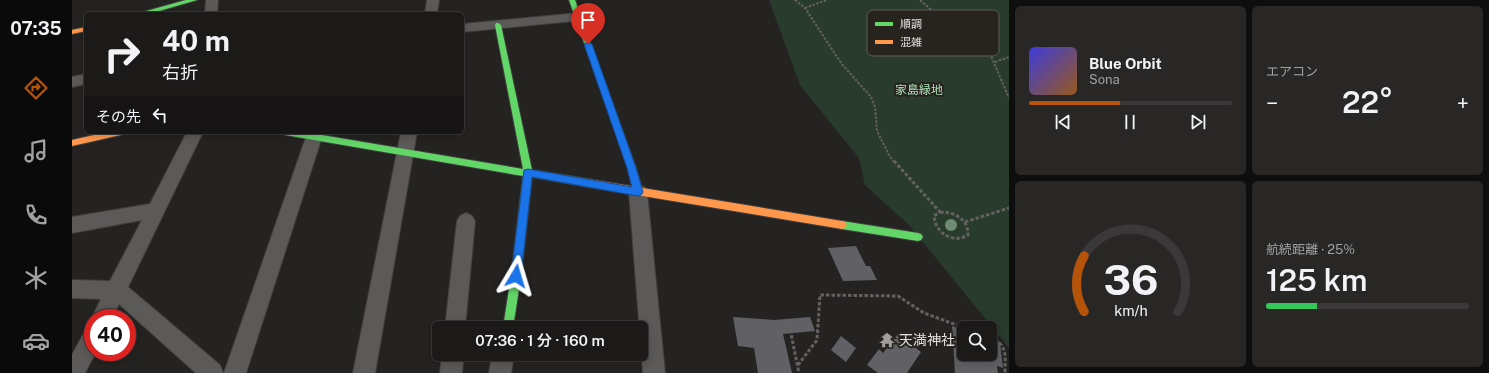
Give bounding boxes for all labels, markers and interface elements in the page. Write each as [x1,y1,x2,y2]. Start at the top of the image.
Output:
pin [571,3,605,44]
icon: arrive [577,9,599,31]
legend [867,10,999,56]
text: 07:35 [10,18,62,39]
text: 順調 [900,18,922,30]
text: 40 m [162,24,230,57]
icon: right [96,28,148,80]
text: 混雑 [900,36,922,48]
text: Blue Orbit [1089,55,1162,72]
text: 右折 [162,62,198,83]
text: エアコン [1266,64,1318,79]
text: Sona [1089,72,1120,87]
icon: directions [22,74,50,102]
park label: 家島緑地 [895,83,943,97]
text: 22° [1342,84,1393,120]
text: − [1266,90,1278,116]
text: + [1457,90,1469,116]
icon: left [149,104,171,126]
text: その先 [96,108,141,125]
icon: previous [1052,111,1074,133]
icon: pause [1119,111,1141,133]
icon: next [1187,111,1209,133]
icon: music [22,137,50,165]
icon: phone [22,201,50,229]
text: 航続距離 · 25% [1266,242,1355,257]
position arrow [495,255,537,297]
text: 36 [1103,255,1158,304]
text: 125 km [1266,262,1367,298]
icon: climate [22,264,50,292]
text: km/h [1114,301,1147,318]
speed limit sign: 40 [84,309,136,361]
map controls [957,321,997,361]
button: search [957,321,997,361]
icon: car [22,327,50,355]
temple icon: 天満神社 [878,331,896,349]
text: 07:36 · 1 分 · 160 m [475,332,605,349]
place label: 天満神社 [899,332,955,348]

